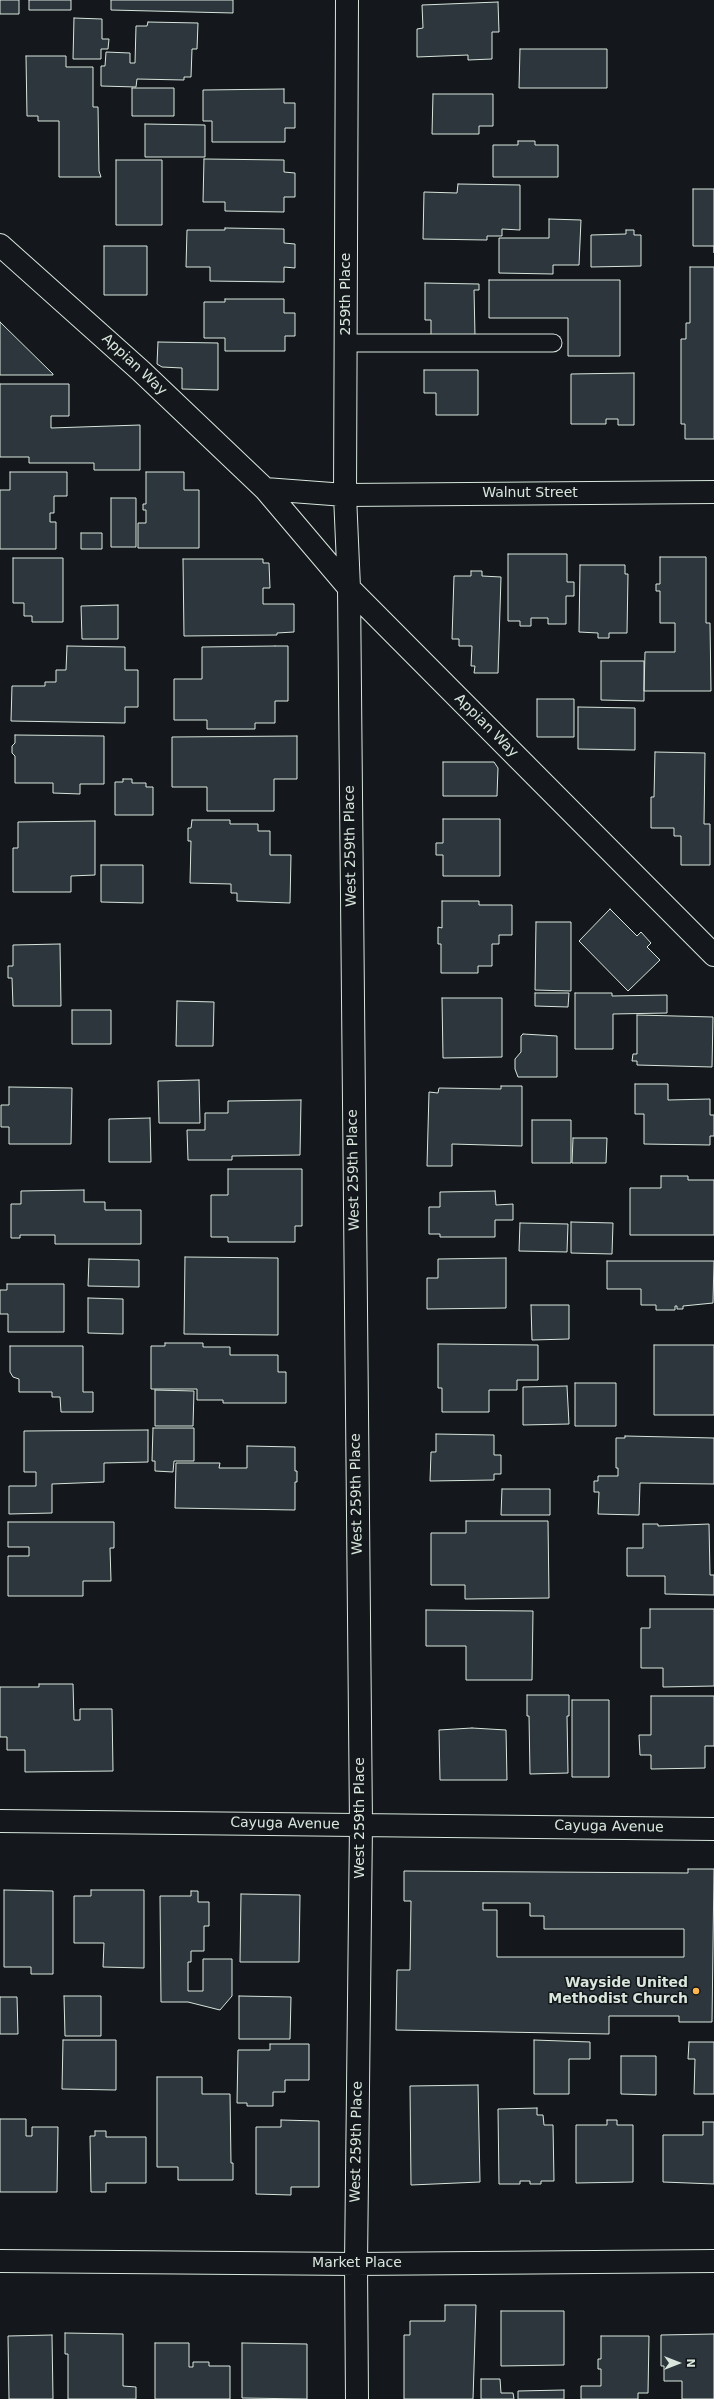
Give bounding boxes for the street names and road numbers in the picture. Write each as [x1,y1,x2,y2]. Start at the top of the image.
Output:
street label: 259th Place [338,253,354,335]
street label: Appian Way [98,331,170,399]
street label: Walnut Street [482,485,578,501]
street label: Appian Way [451,691,521,761]
street label: West 259th Place [342,785,360,907]
street label: West 259th Place [345,1109,363,1231]
street label: West 259th Place [348,1433,366,1555]
street label: West 259th Place [352,1757,368,1879]
street label: Cayuga Avenue [230,1815,340,1833]
street label: Cayuga Avenue [554,1818,664,1836]
street label: West 259th Place [348,2081,366,2203]
street label: Market Place [312,2255,402,2271]

